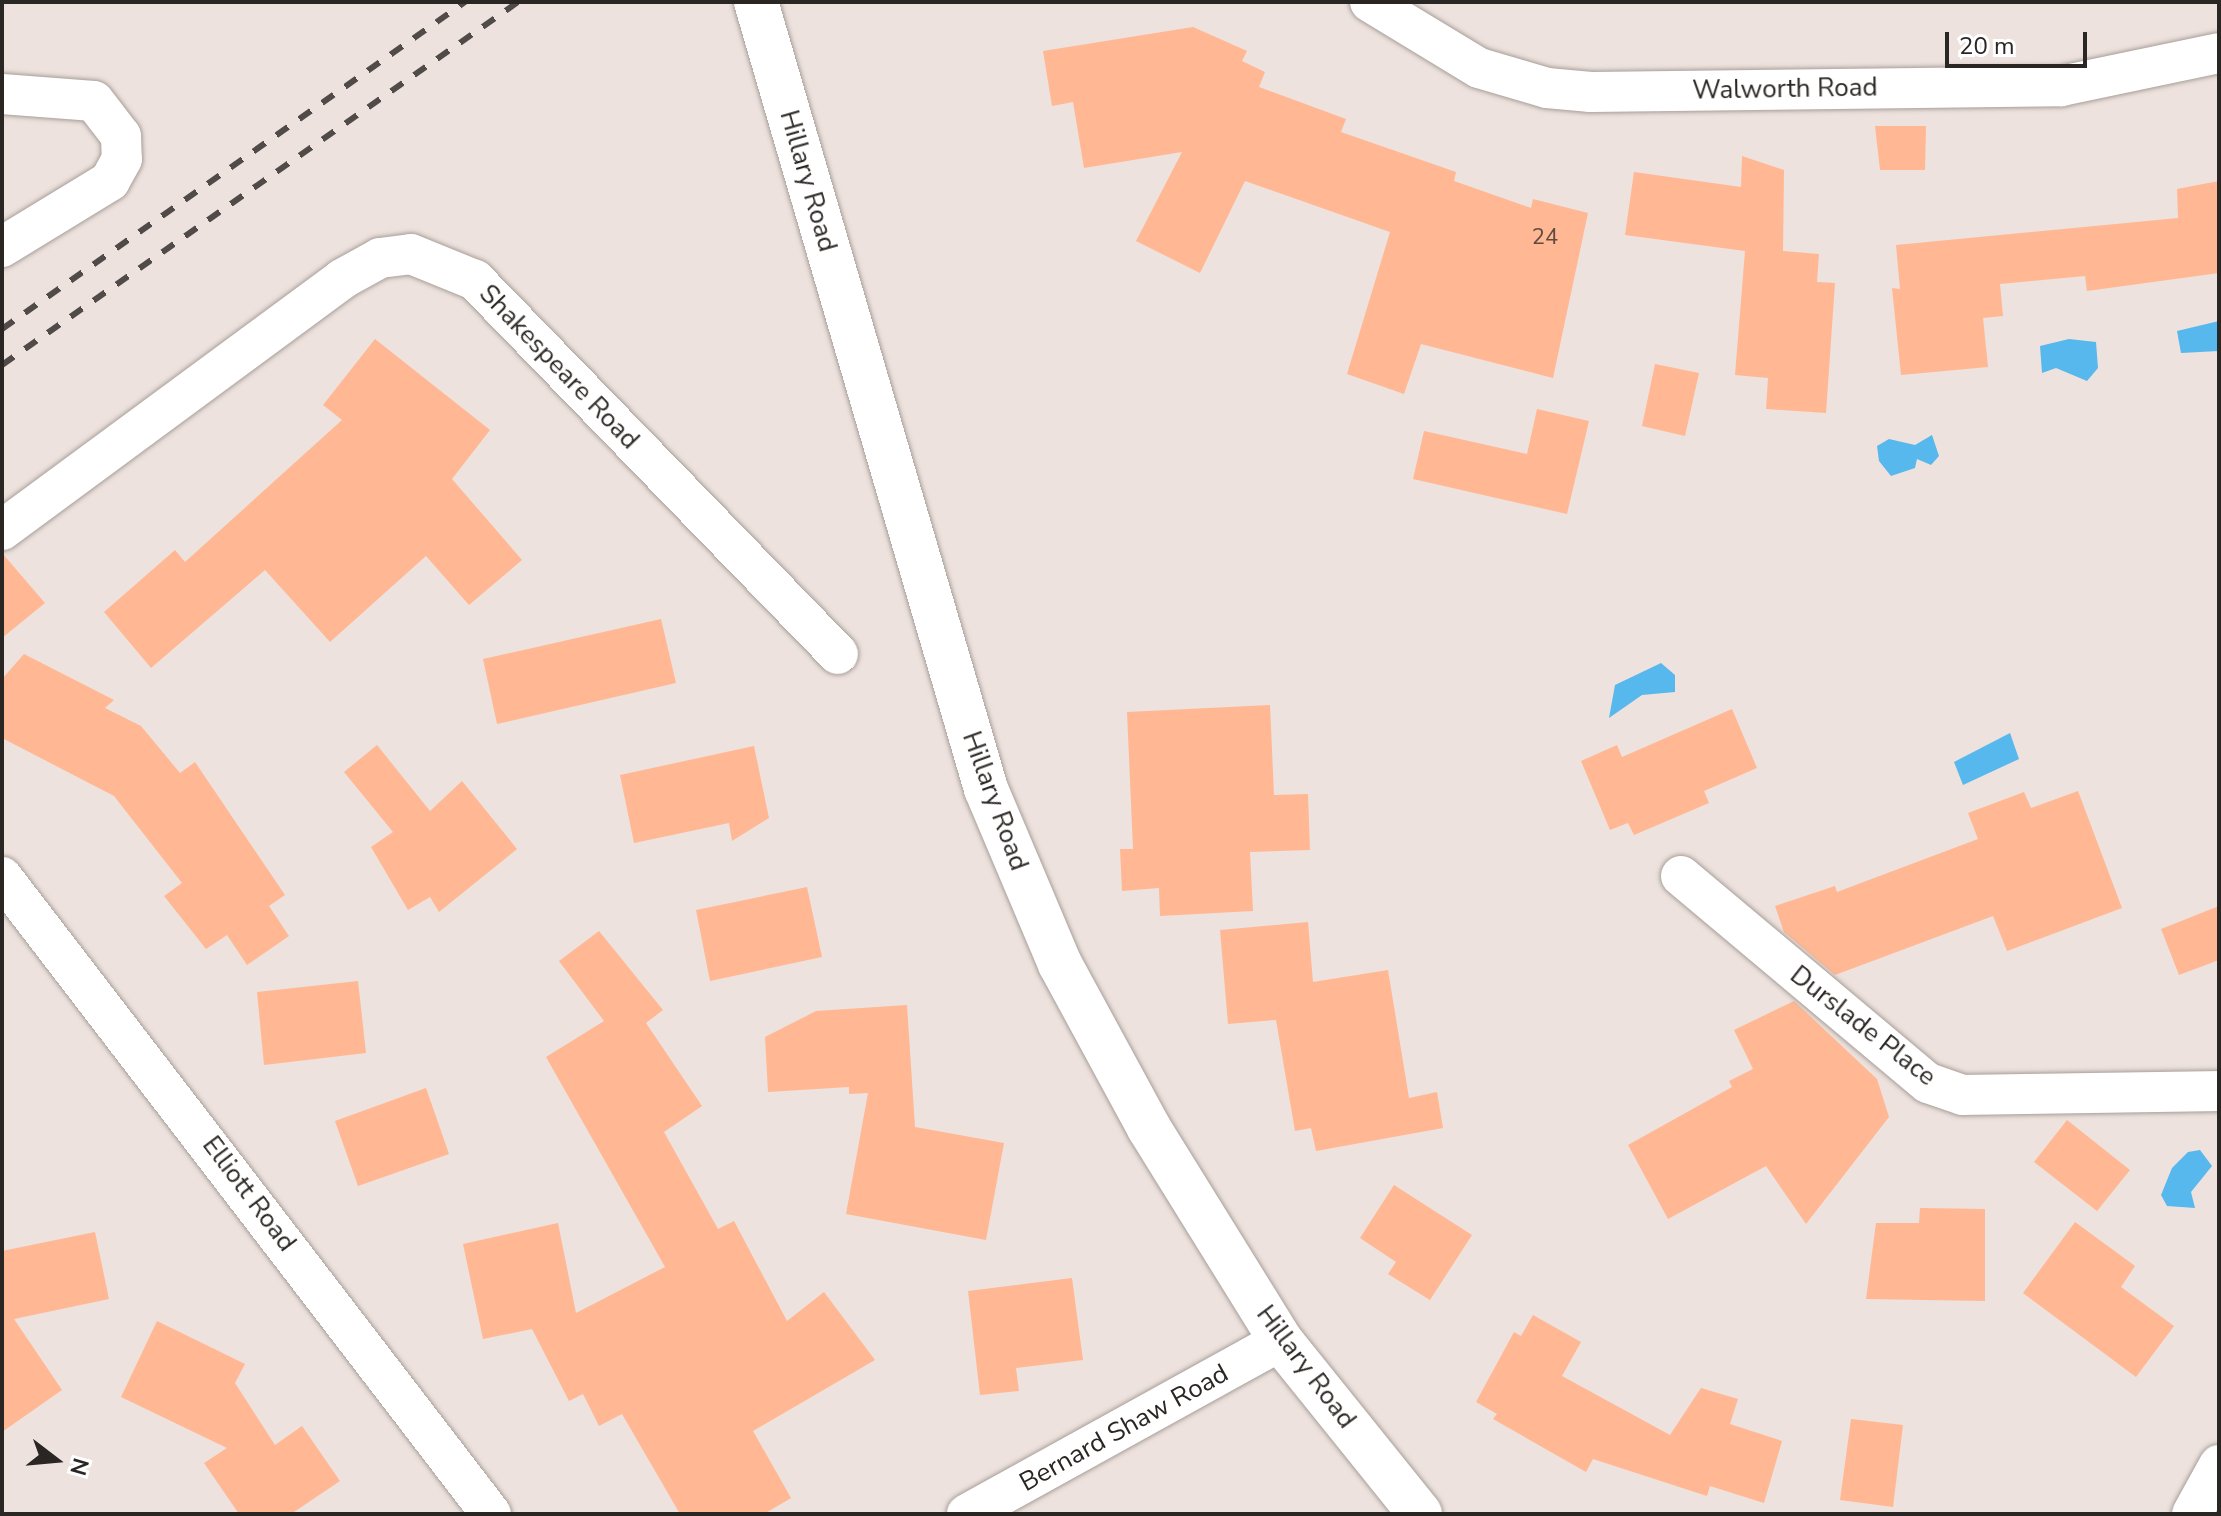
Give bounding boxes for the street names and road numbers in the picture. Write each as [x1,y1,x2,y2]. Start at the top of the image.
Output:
street label: Walworth Road [1692,72,1878,106]
street label: Hillary Road [773,107,843,255]
street label: Shakespeare Road [473,278,645,456]
street label: Hillary Road [955,727,1035,875]
street label: Durslade Place [1784,959,1942,1093]
street label: Elliott Road [196,1130,302,1258]
street label: Hillary Road [1250,1299,1362,1435]
street label: Bernard Shaw Road [1014,1358,1234,1498]

